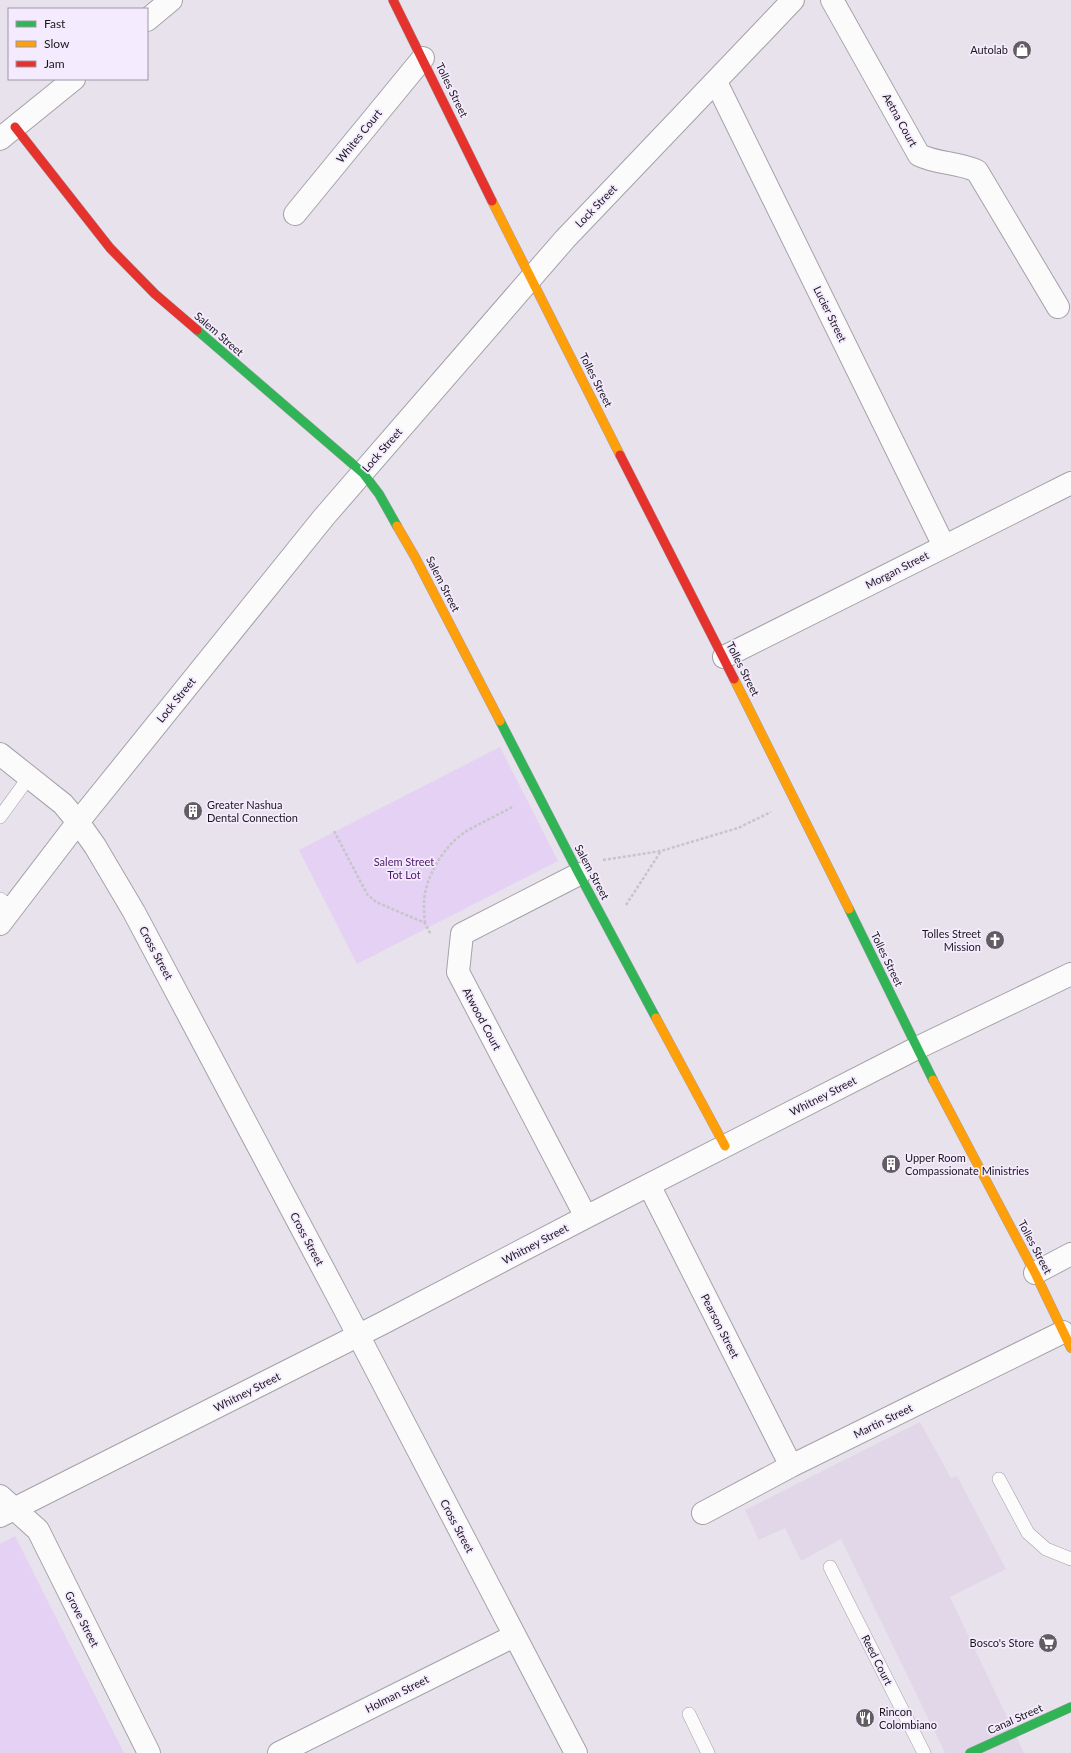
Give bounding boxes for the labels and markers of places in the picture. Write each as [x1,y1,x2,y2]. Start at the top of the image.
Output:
shop icon: Autolab [1011,39,1033,61]
place label: Autolab [970,43,1008,56]
place label: Greater Nashua Dental Connection [207,798,298,824]
building icon: Greater Nashua Dental Connection [182,800,204,822]
place label: Tolles Street Mission [922,927,981,953]
church icon: Tolles Street Mission [984,929,1006,951]
place label: Upper Room Compassionate Ministries [905,1151,1029,1177]
building icon: Upper Room Compassionate Ministries [880,1153,902,1175]
supermarket icon: Bosco's Store [1037,1632,1059,1654]
place label: Bosco's Store [970,1636,1034,1649]
place label: Rincon Colombiano [879,1705,937,1731]
restaurant icon: Rincon Colombiano [854,1707,876,1729]

